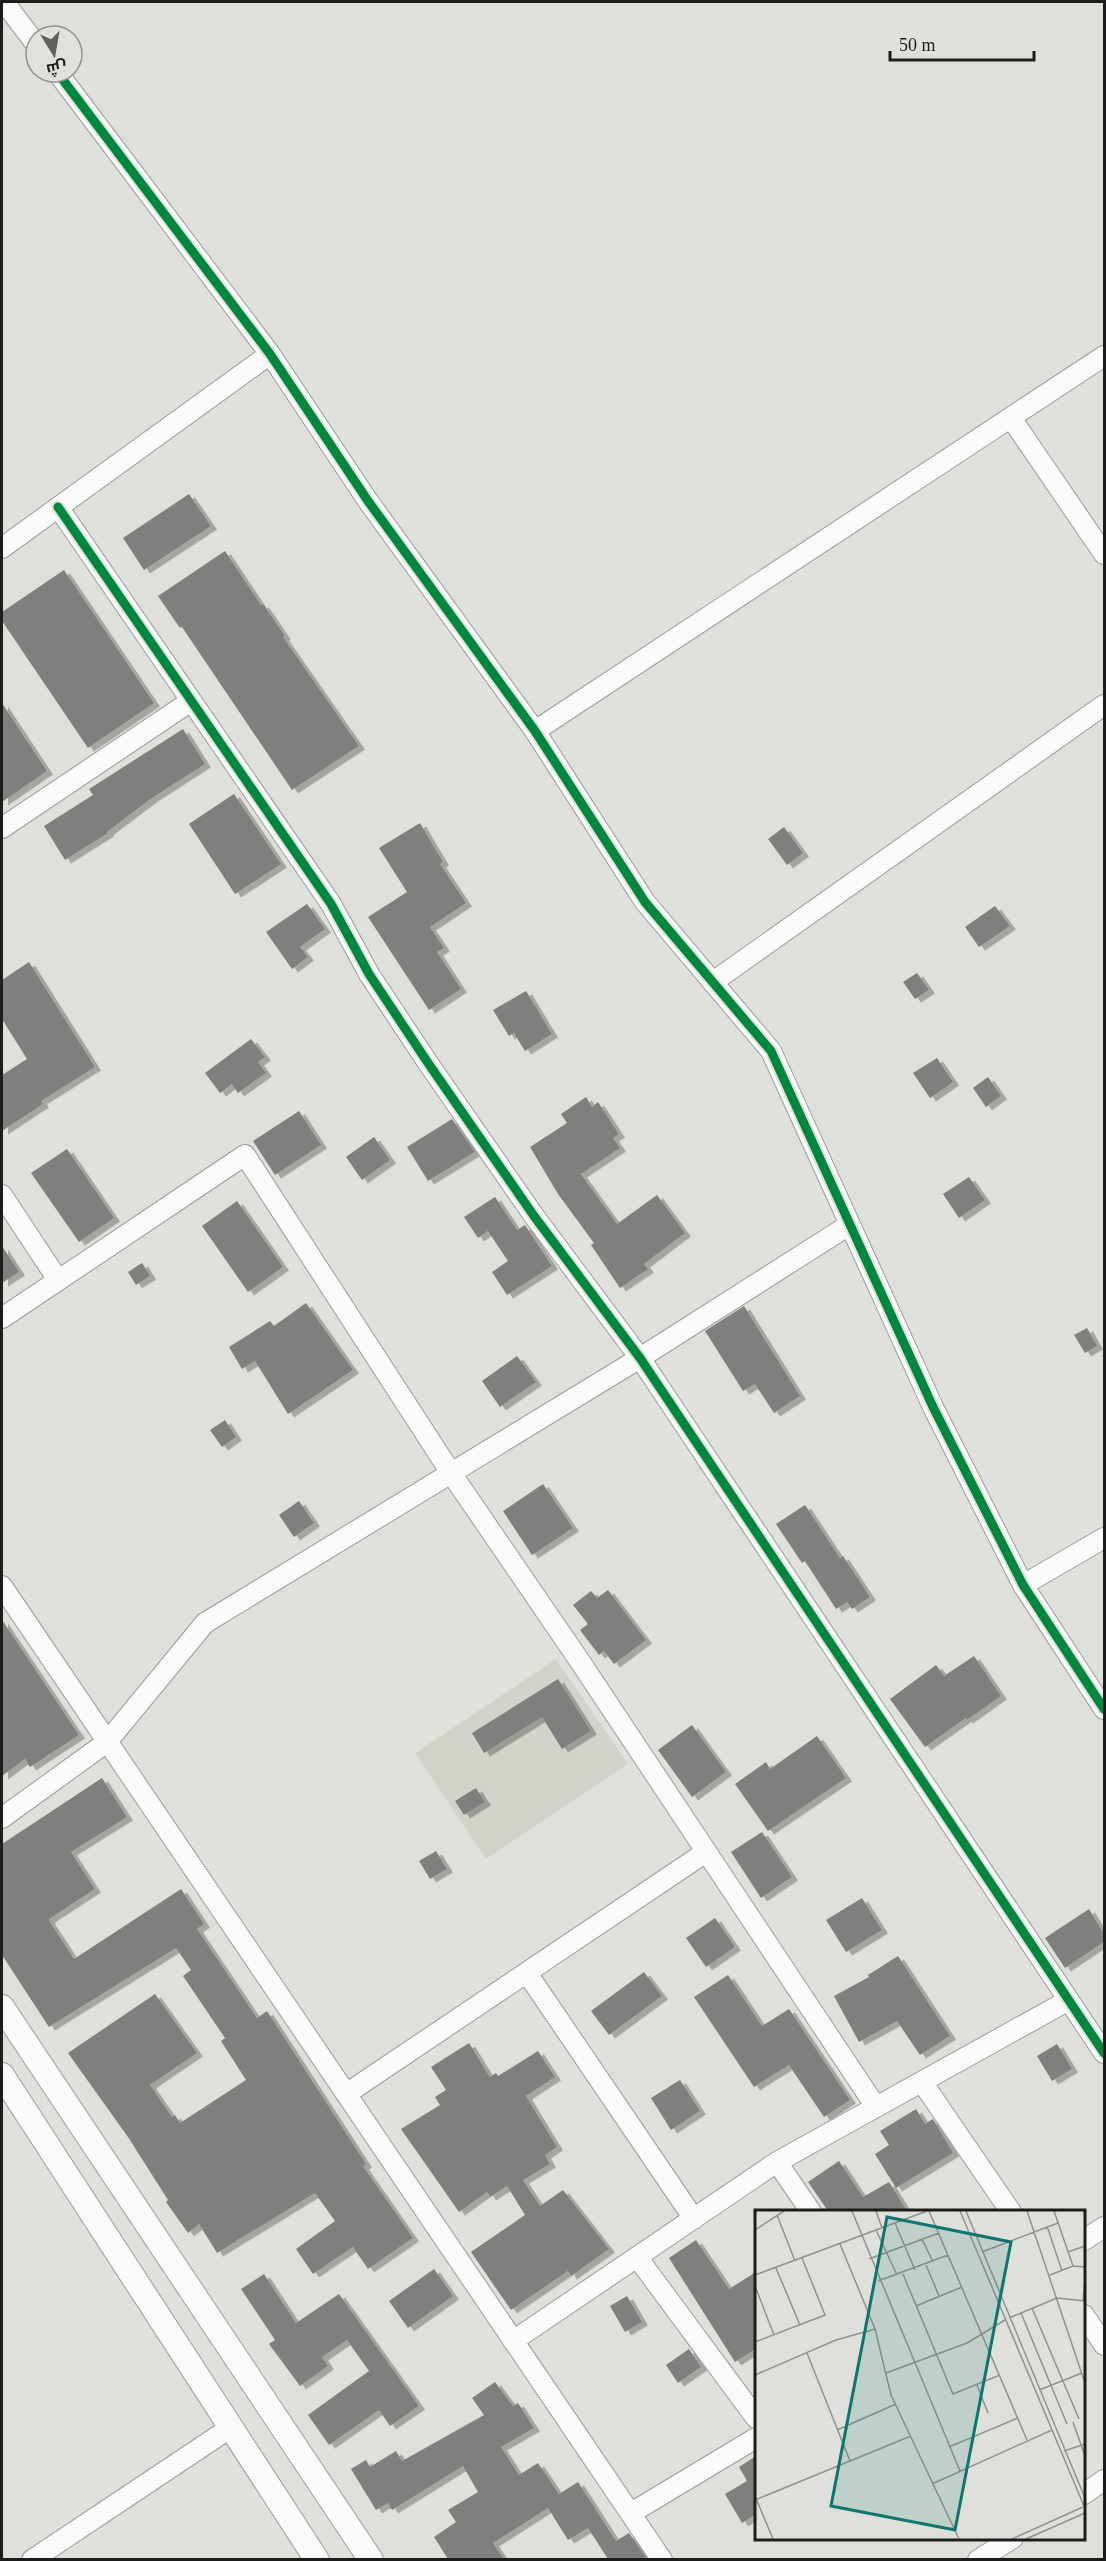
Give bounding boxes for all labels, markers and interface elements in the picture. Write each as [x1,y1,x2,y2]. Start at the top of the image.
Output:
north arrow [24,24,84,84]
scale bar [890,24,1034,62]
text: 50 m [899,35,936,55]
text: ش [45,57,68,79]
inset map [755,2210,1085,2540]

